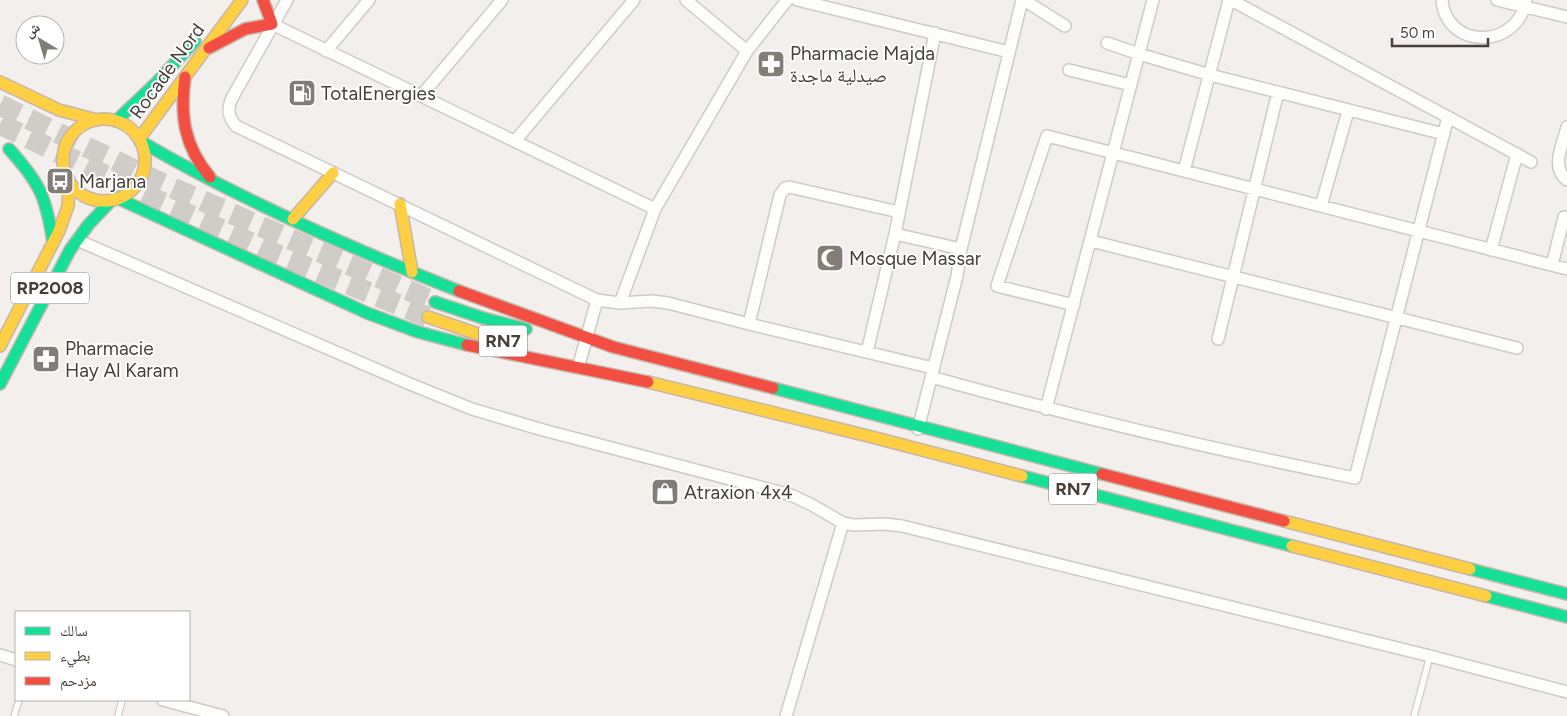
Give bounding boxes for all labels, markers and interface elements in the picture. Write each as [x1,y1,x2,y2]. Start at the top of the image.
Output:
north arrow [15,15,65,65]
scale bar [1392,15,1488,47]
text: ش [21,19,44,41]
street label: Rocade Nord [125,19,209,123]
text: 50 m [1400,24,1435,42]
place label: Pharmacie Majda صيدلية ماجدة [790,42,935,87]
pharmacy icon: Pharmacie Majda صيدلية ماجدة [756,49,786,79]
fuel station icon: TotalEnergies [287,78,317,108]
place label: TotalEnergies [321,82,436,105]
bus stop icon: Marjana [45,166,75,196]
place label: Marjana [79,170,146,193]
mosque icon: Mosque Massar [815,243,845,273]
place label: Mosque Massar [849,247,982,270]
road number: RP2008 [11,272,89,304]
road number: RN7 [479,326,527,356]
place label: Pharmacie Hay Al Karam [65,337,179,382]
pharmacy icon: Pharmacie Hay Al Karam [31,344,61,374]
road number: RN7 [1049,474,1097,504]
shop icon: Atraxion 4x4 [650,477,680,507]
place label: Atraxion 4x4 [684,481,793,504]
legend [15,611,190,701]
text: سالك [60,622,88,640]
text: بطيء [60,647,90,668]
text: مزدحم [60,672,97,691]

